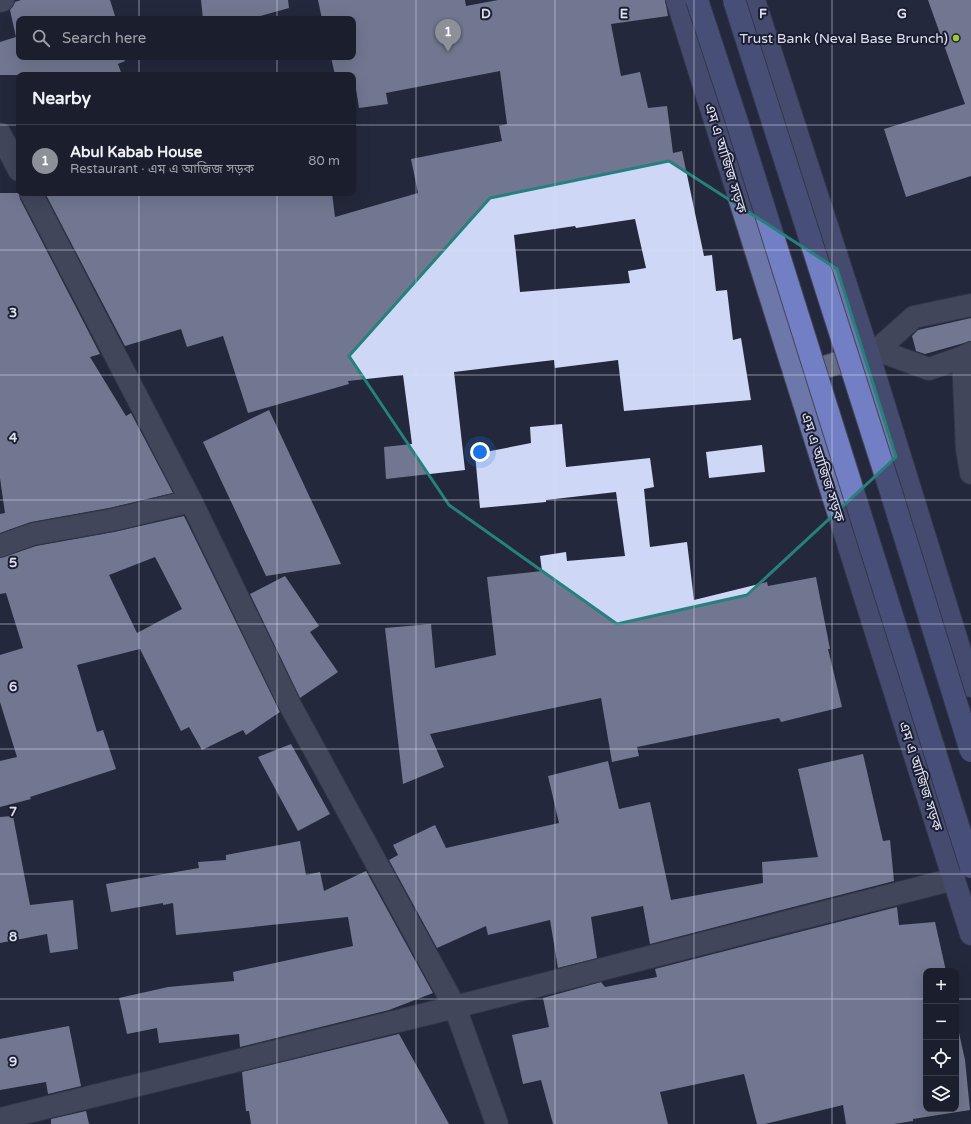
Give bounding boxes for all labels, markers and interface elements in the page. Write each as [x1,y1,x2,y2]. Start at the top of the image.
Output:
text: D [481,6,491,22]
text: E [620,6,628,22]
text: F [759,6,767,22]
text: G [897,6,907,22]
search box [16,16,356,60]
pin: 1 [435,19,461,52]
icon: search [30,27,52,49]
text: Search here [62,29,146,47]
place label: Trust Bank (Neval Base Brunch) [740,30,948,47]
marker: Trust Bank (Neval Base Brunch) [951,33,961,43]
text: Nearby [32,88,91,109]
street label: এম এ আজিজ সড়ক [701,101,751,216]
text: Abul Kabab House [70,143,202,161]
text: 1 [41,153,49,169]
text: 80 m [308,153,340,169]
text: Restaurant · এম এ আজিজ সড়ক [70,161,254,177]
text: 3 [9,305,17,321]
street label: এম এ আজিজ সড়ক [797,410,848,525]
text: 4 [9,430,18,446]
your location [470,442,490,462]
text: 5 [9,555,17,571]
text: 6 [9,679,17,695]
street label: এম এ আজিজ সড়ক [895,719,946,834]
text: 7 [9,804,17,820]
text: 8 [9,929,17,945]
map controls [923,968,959,1112]
button: + [923,968,959,1004]
button: − [923,1004,959,1040]
button: locate [923,1040,959,1076]
text: 9 [9,1054,17,1070]
button: layers [923,1076,959,1112]

